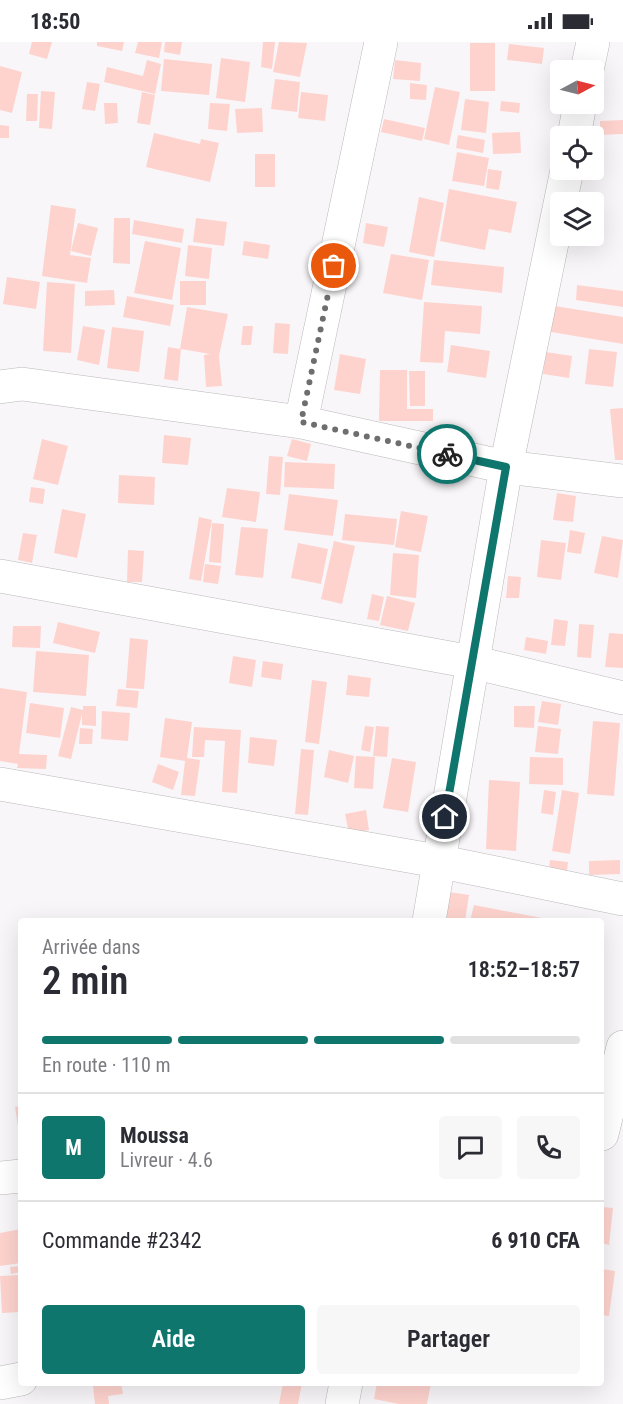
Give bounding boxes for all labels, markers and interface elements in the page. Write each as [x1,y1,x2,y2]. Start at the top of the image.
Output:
text: 18:50 [30,9,81,34]
north arrow [550,60,604,114]
map controls [550,60,604,246]
button: locate [550,126,604,180]
button: layers [550,192,604,246]
pin [308,240,359,291]
icon: bag [317,249,350,282]
courier [417,424,477,484]
icon: bike [431,438,464,471]
pin [419,791,470,842]
icon: home [428,800,461,833]
text: Arrivée dans [42,935,140,959]
text: 18:52–18:57 [468,957,580,982]
text: 2 min [42,958,128,1004]
text: En route · 110 m [42,1053,170,1077]
button: chat [439,1116,502,1179]
button: phone [517,1116,580,1179]
text: Moussa [120,1123,189,1148]
text: M [65,1135,82,1160]
text: Livreur · 4.6 [120,1148,213,1172]
text: Commande #2342 [42,1228,202,1253]
text: 6 910 CFA [491,1228,580,1253]
button: Aide [42,1305,305,1374]
button: Partager [317,1305,580,1374]

